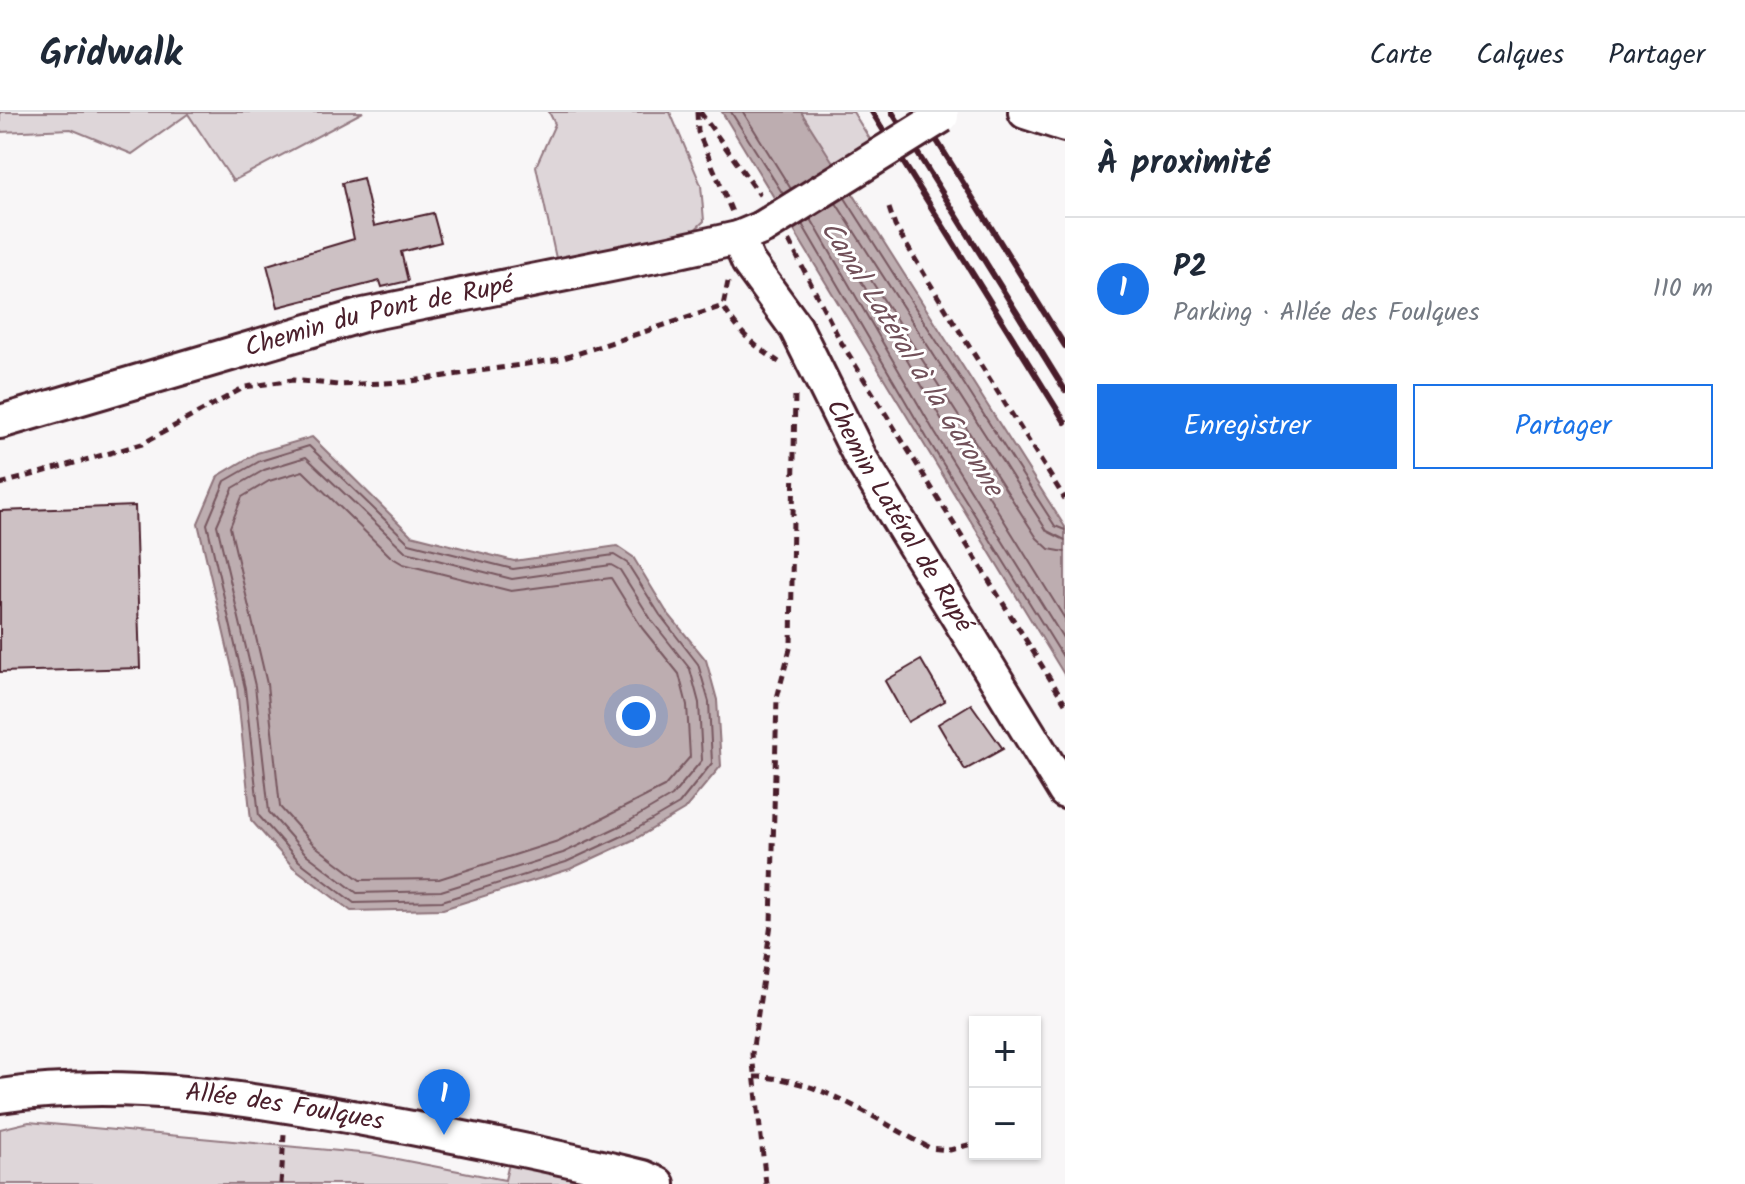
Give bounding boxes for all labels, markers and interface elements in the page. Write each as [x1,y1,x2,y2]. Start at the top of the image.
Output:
text: Gridwalk [40,25,182,85]
text: Carte [1370,33,1432,78]
text: Calques [1476,33,1564,78]
text: Partager [1608,33,1705,78]
text: À proximité [1097,137,1270,191]
water label: Canal Latéral à la Garonne [808,212,1016,508]
text: P2 [1173,244,1207,292]
street label: Chemin du Pont de Rupé [240,264,519,370]
text: 1 [1119,268,1127,310]
text: 110 m [1653,268,1713,310]
text: Parking · Allée des Foulques [1173,292,1480,334]
button: Enregistrer [1097,384,1397,469]
button: Partager [1413,384,1713,469]
street label: Chemin Latéral de Rupé [814,392,984,642]
your location [616,696,656,736]
map controls [969,1016,1041,1160]
button: + [969,1016,1041,1088]
pin: 1 [418,1069,470,1135]
street label: Allée des Foulques [183,1072,387,1143]
button: − [969,1088,1041,1160]

